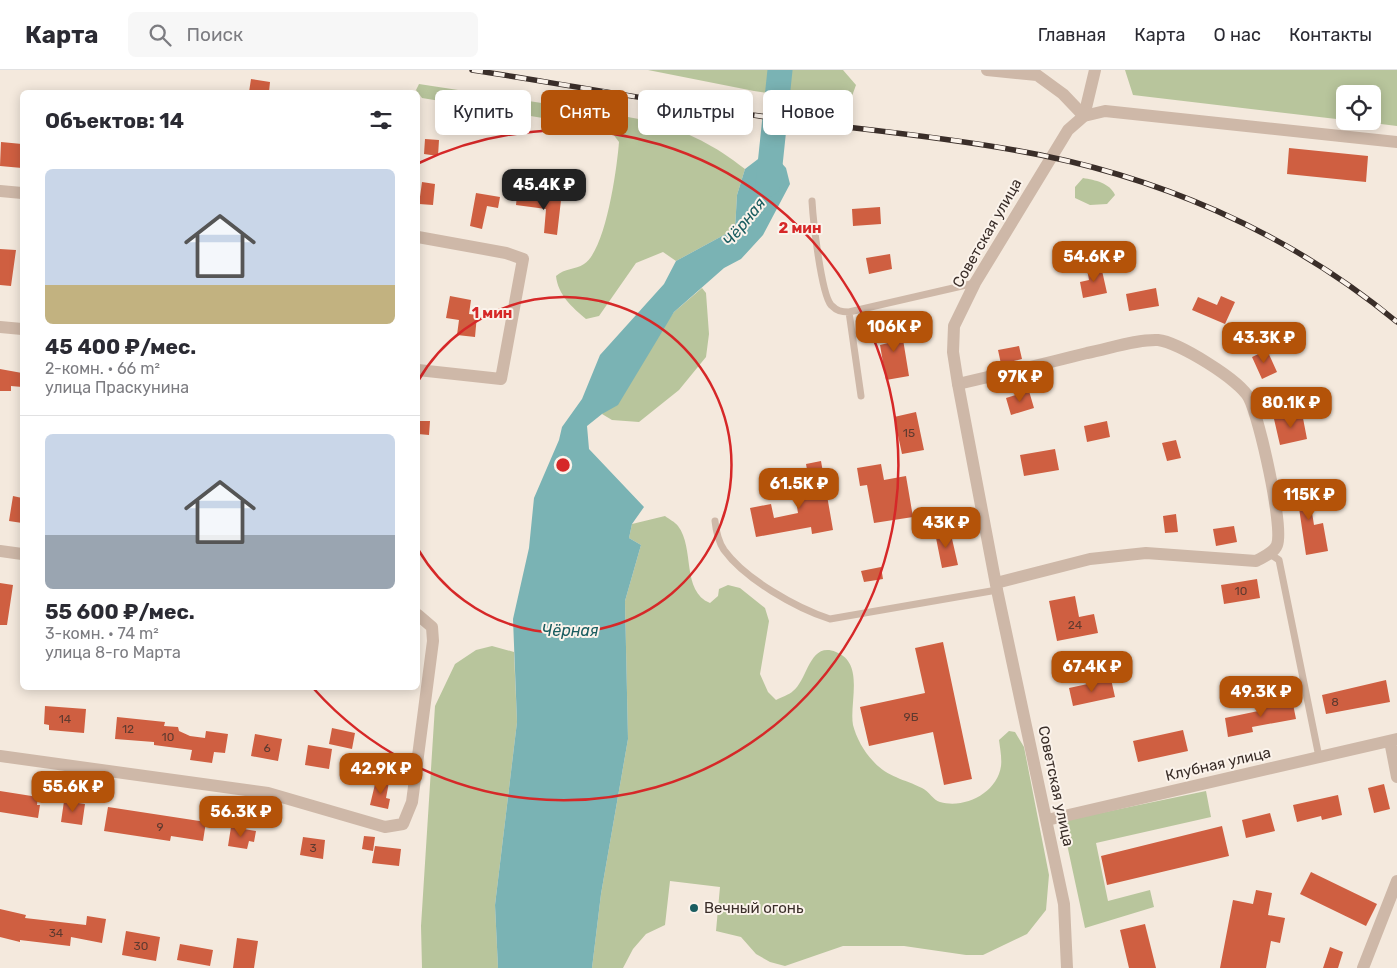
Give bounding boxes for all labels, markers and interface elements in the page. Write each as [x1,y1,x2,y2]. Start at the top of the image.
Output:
search box [128,12,478,57]
text: Карта [25,21,98,49]
icon: search [146,21,174,49]
text: Поиск [186,23,243,46]
text: Главная [1038,24,1106,46]
text: Карта [1134,24,1186,46]
text: О нас [1214,24,1261,46]
text: Контакты [1289,24,1372,46]
map controls [1336,85,1381,130]
button: locate [1336,85,1381,130]
chip: Купить [435,90,531,135]
chip: Снять [541,90,628,135]
chip: Фильтры [638,90,753,135]
chip: Новое [763,90,853,135]
icon: filters [367,106,395,134]
text: Объектов: 14 [45,108,184,133]
pin: 45.4K ₽ [498,168,590,211]
text: 45.4K ₽ [513,175,575,194]
street label: Советская улица [949,175,1025,291]
water label: Чёрная [719,194,769,250]
icon: home [175,201,265,291]
text: 2 мин [779,219,821,237]
pin: 54.6K ₽ [1048,240,1140,283]
text: 54.6K ₽ [1063,247,1125,266]
text: 1 мин [472,304,512,322]
pin: 106K ₽ [853,310,935,353]
text: 106K ₽ [867,317,921,336]
pin: 43.3K ₽ [1218,322,1310,364]
text: 43.3K ₽ [1233,328,1295,347]
text: 45 400 ₽/мес. [45,334,196,359]
text: 2-комн. · 66 m² [45,359,160,378]
pin: 97K ₽ [985,360,1055,403]
text: 97K ₽ [998,367,1042,386]
text: улица Праскунина [45,378,189,397]
pin: 80.1K ₽ [1245,386,1337,429]
text: 80.1K ₽ [1262,393,1320,412]
house number: 15 [903,426,915,440]
centre of rings [554,456,572,474]
icon: home [175,467,265,557]
pin: 61.5K ₽ [753,468,845,510]
text: 61.5K ₽ [770,474,828,493]
pin: 115K ₽ [1268,478,1350,521]
text: 115K ₽ [1283,485,1335,504]
pin: 43K ₽ [911,506,981,549]
text: 43K ₽ [923,513,969,532]
house number: 10 [1235,584,1247,598]
text: 55 600 ₽/мес. [45,599,195,624]
house number: 24 [1068,618,1083,632]
water label: Чёрная [542,621,599,640]
text: 3-комн. · 74 m² [45,624,159,643]
text: улица 8-го Марта [45,643,181,662]
pin: 67.4K ₽ [1046,650,1138,693]
text: 67.4K ₽ [1063,657,1121,676]
pin: 49.3K ₽ [1215,676,1307,718]
text: 49.3K ₽ [1231,682,1291,701]
house number: 8 [1331,695,1339,709]
house number: 9Б [904,710,919,724]
house number: 14 [59,712,72,726]
house number: 12 [122,722,134,736]
street label: Советская улица [1034,724,1078,848]
house number: 10 [162,730,174,744]
house number: 6 [263,741,271,755]
street label: Клубная улица [1164,743,1272,785]
pin: 42.9K ₽ [335,752,427,795]
text: 42.9K ₽ [351,759,411,778]
pin: 55.6K ₽ [27,770,119,813]
text: 55.6K ₽ [43,777,103,796]
pin: 56.3K ₽ [195,796,287,838]
text: 56.3K ₽ [210,802,272,821]
house number: 9 [156,820,164,834]
house number: 3 [309,841,317,855]
place label: Вечный огонь [704,899,804,917]
marker: Вечный огонь [688,902,700,914]
house number: 34 [49,926,64,940]
house number: 30 [134,939,148,953]

